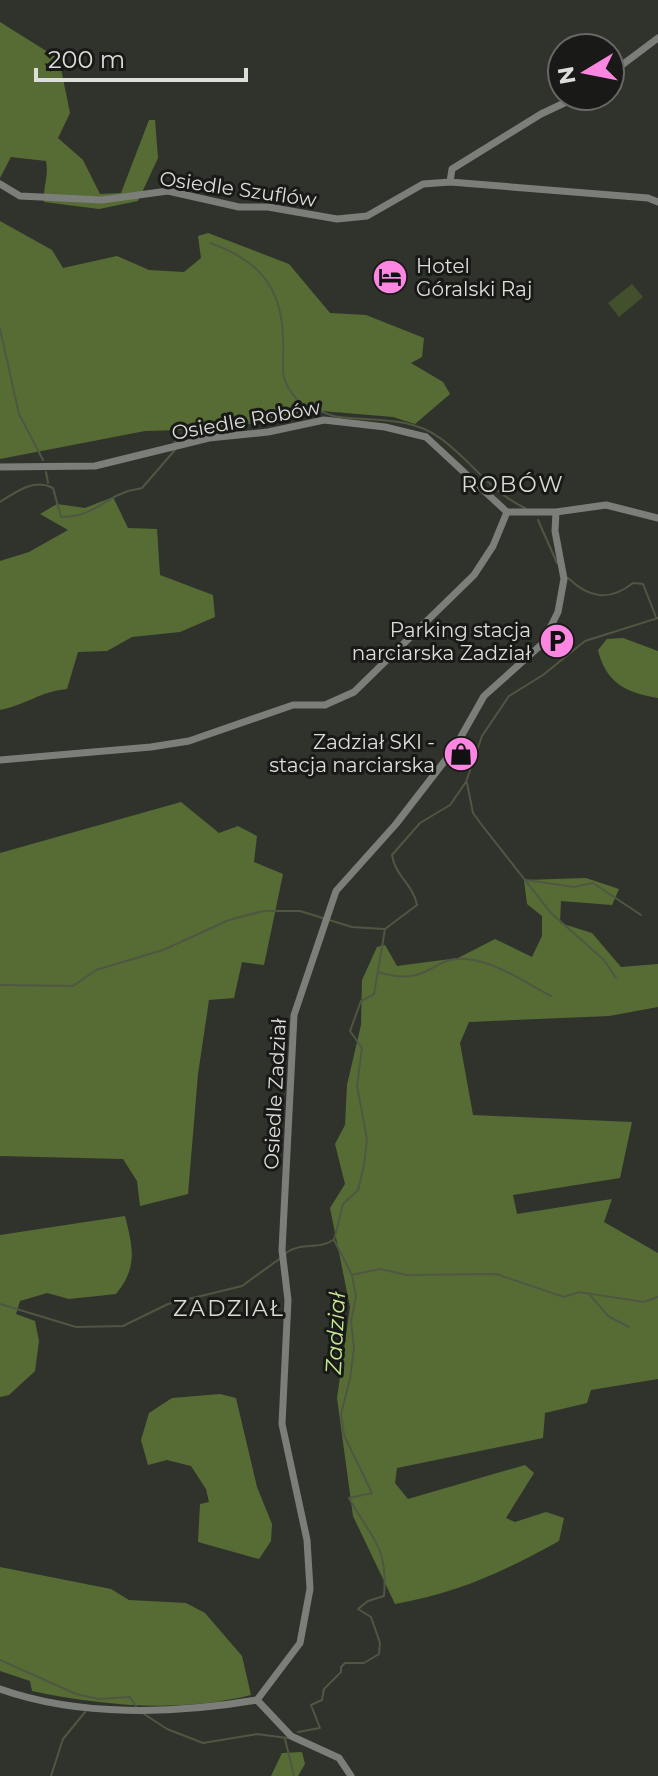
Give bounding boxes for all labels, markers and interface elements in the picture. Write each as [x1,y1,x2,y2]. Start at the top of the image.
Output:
scale bar [36,32,246,82]
north arrow [546,32,626,112]
text: 200 m [48,45,125,74]
text: N [552,64,582,86]
street label: Osiedle Szuflów [158,166,318,212]
place label: Hotel Góralski Raj [416,254,532,301]
hotel icon: Hotel Góralski Raj [371,258,409,296]
street label: Osiedle Robów [170,395,323,445]
district label: ROBÓW [461,471,565,498]
place label: Parking stacja narciarska Zadział [352,618,531,665]
parking icon: Parking stacja narciarska Zadział [538,622,576,660]
place label: Zadział SKI - stacja narciarska [269,730,435,777]
shop icon: Zadział SKI - stacja narciarska [442,735,480,773]
street label: Osiedle Zadział [259,1017,291,1170]
water label: Zadział [320,1290,351,1376]
district label: ZADZIAŁ [173,1295,285,1322]

